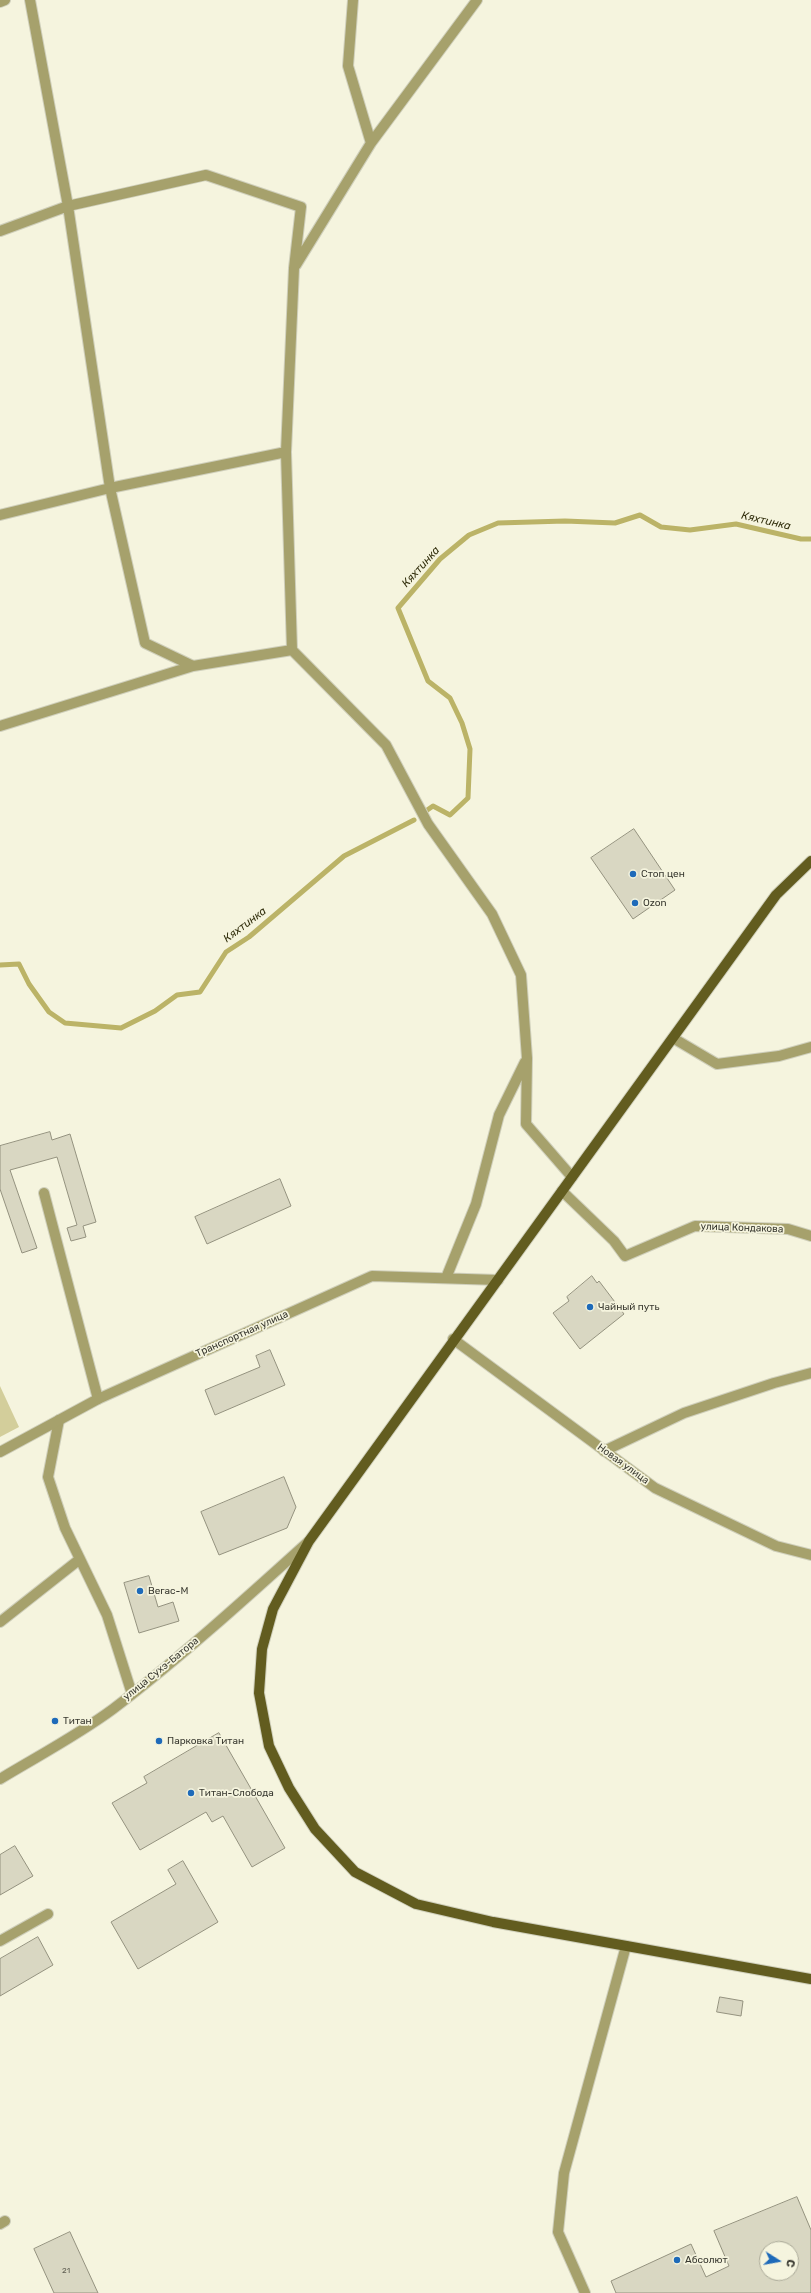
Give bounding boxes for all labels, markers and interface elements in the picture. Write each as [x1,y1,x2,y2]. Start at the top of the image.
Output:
water label: Кяхтинка [740,509,792,533]
water label: Кяхтинка [399,544,443,590]
place label: Стоп цен [641,868,685,880]
marker: Стоп цен [628,869,638,879]
place label: Ozon [643,897,667,909]
marker: Ozon [630,898,640,908]
water label: Кяхтинка [221,905,269,945]
street label: улица Кондакова [700,1221,784,1235]
place label: Чайный путь [598,1301,659,1313]
marker: Чайный путь [585,1302,595,1312]
street label: Транспортная улица [194,1308,290,1360]
street label: Новая улица [595,1441,651,1487]
place label: Вегас-М [148,1585,188,1597]
marker: Вегас-М [135,1586,145,1596]
street label: улица Сухэ-Батора [121,1635,201,1703]
place label: Титан [63,1715,92,1727]
marker: Титан [50,1716,60,1726]
place label: Парковка Титан [167,1735,244,1747]
marker: Парковка Титан [154,1736,164,1746]
place label: Титан-Слобода [199,1787,274,1799]
marker: Титан-Слобода [186,1788,196,1798]
north arrow [759,2241,799,2281]
place label: Абсолют [685,2254,728,2266]
marker: Абсолют [672,2255,682,2265]
text: С [783,2258,797,2268]
house number: 21 [62,2266,70,2276]

